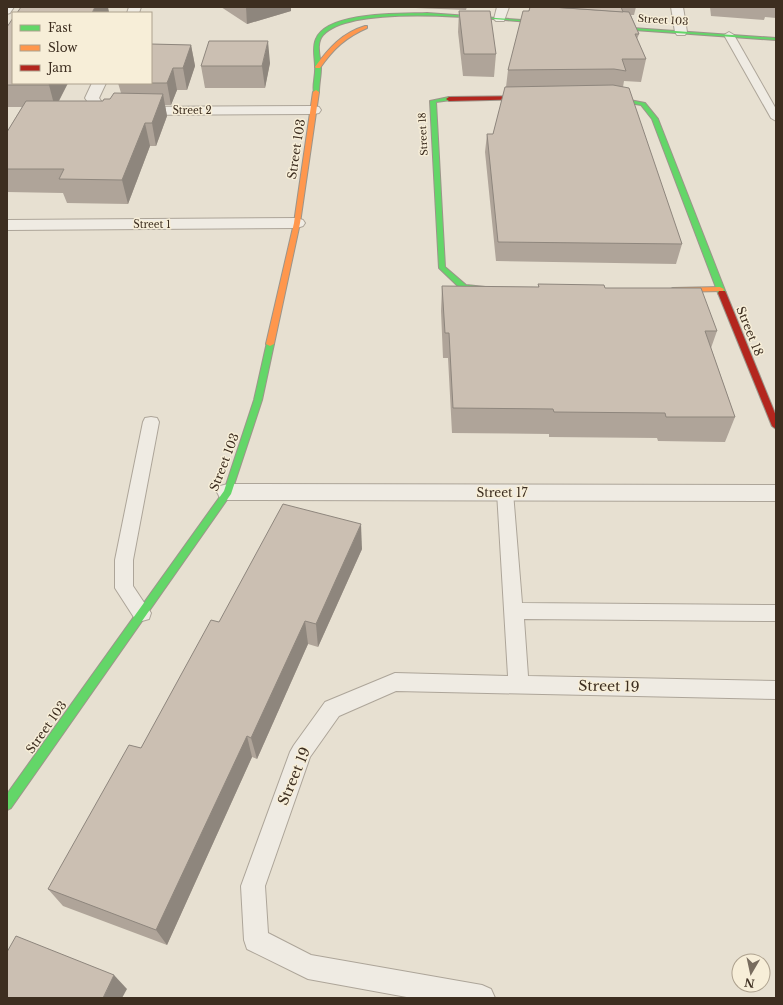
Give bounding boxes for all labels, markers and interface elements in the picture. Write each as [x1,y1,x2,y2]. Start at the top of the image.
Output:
legend [12,12,152,84]
street label: Street 103 [637,12,689,28]
text: Fast [48,20,73,35]
text: Slow [48,40,78,55]
text: Jam [46,60,72,75]
street label: Street 2 [172,104,212,117]
street label: Street 18 [415,112,431,156]
street label: Street 103 [284,118,308,180]
street label: Street 1 [133,218,171,231]
street label: Street 18 [733,304,767,358]
street label: Street 103 [206,431,242,493]
street label: Street 17 [477,485,528,500]
street label: Street 19 [578,676,640,696]
street label: Street 103 [22,698,70,756]
street label: Street 19 [274,744,314,808]
north arrow [731,953,771,993]
text: N [743,975,756,991]

